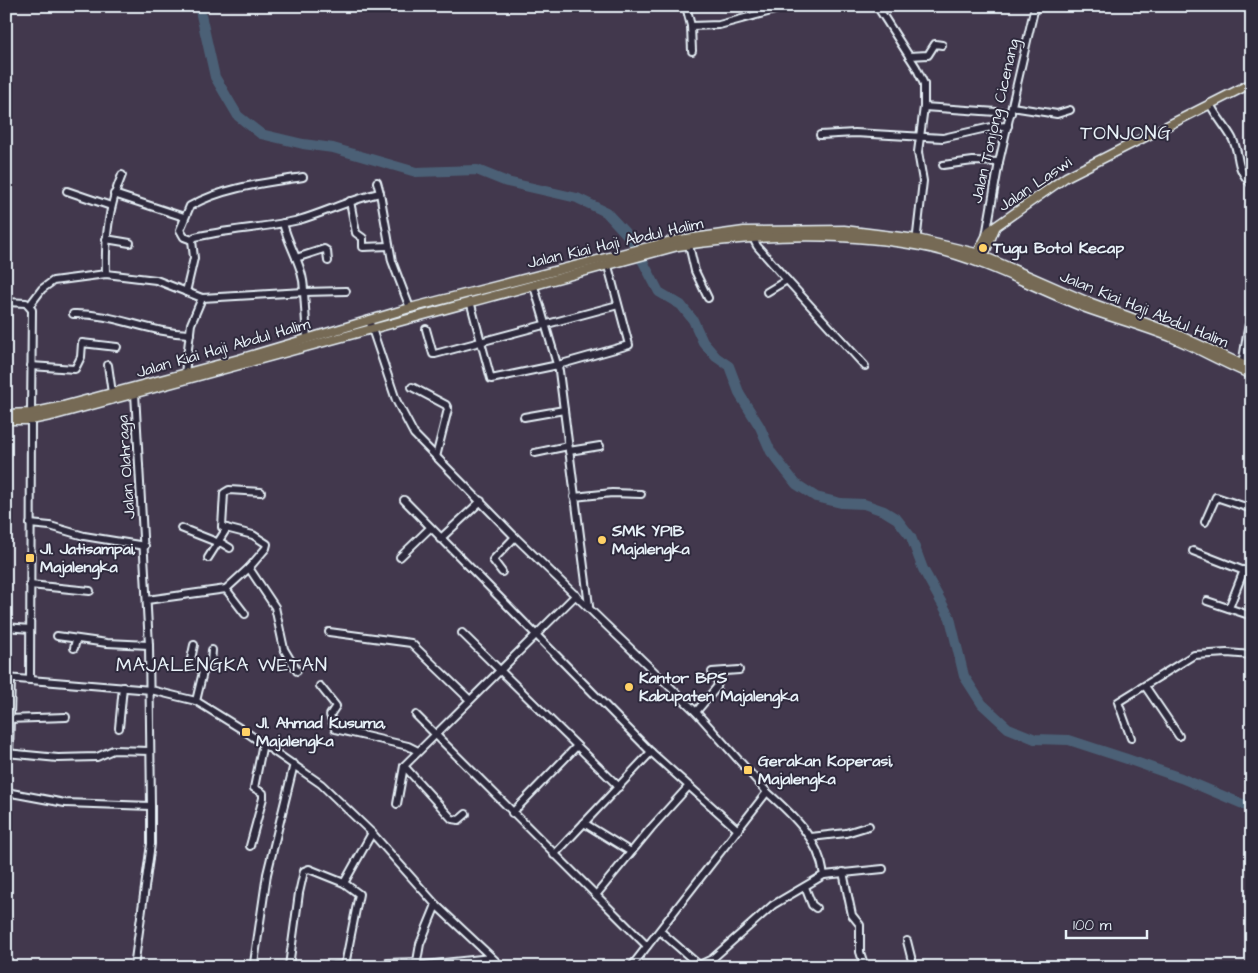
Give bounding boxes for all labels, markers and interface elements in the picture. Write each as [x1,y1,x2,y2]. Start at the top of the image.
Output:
street label: Jalan Tonjong Cicenang [965,37,1026,206]
district label: TONJONG [1080,120,1172,147]
street label: Jalan Laswi [994,151,1077,217]
street label: Jalan Kiai Haji Abdul Halim [525,212,706,274]
place label: Tugu Botol Kecap [992,237,1124,261]
marker: Tugu Botol Kecap [977,242,989,254]
street label: Jalan Kiai Haji Abdul Halim [1056,265,1232,353]
street label: Jalan Kiai Haji Abdul Halim [133,312,313,383]
street label: Jalan Olahraga [111,414,142,520]
place label: SMK YPIB Majalengka [611,520,691,562]
marker: SMK YPIB Majalengka [596,534,608,546]
place label: Jl. Jatisampai, Majalengka [39,538,136,580]
marker: Jl. Jatisampai, Majalengka [24,552,36,564]
district label: MAJALENGKA WETAN [116,652,328,679]
place label: Kantor BPS Kabupaten Majalengka [639,667,799,709]
marker: Kantor BPS Kabupaten Majalengka [623,681,635,693]
place label: Jl. Ahmad Kusuma, Majalengka [255,712,387,754]
marker: Jl. Ahmad Kusuma, Majalengka [240,726,252,738]
place label: Gerakan Koperasi, Majalengka [758,750,894,792]
marker: Gerakan Koperasi, Majalengka [742,764,754,776]
scale bar [1066,908,1147,940]
text: 100 m [1073,915,1112,936]

